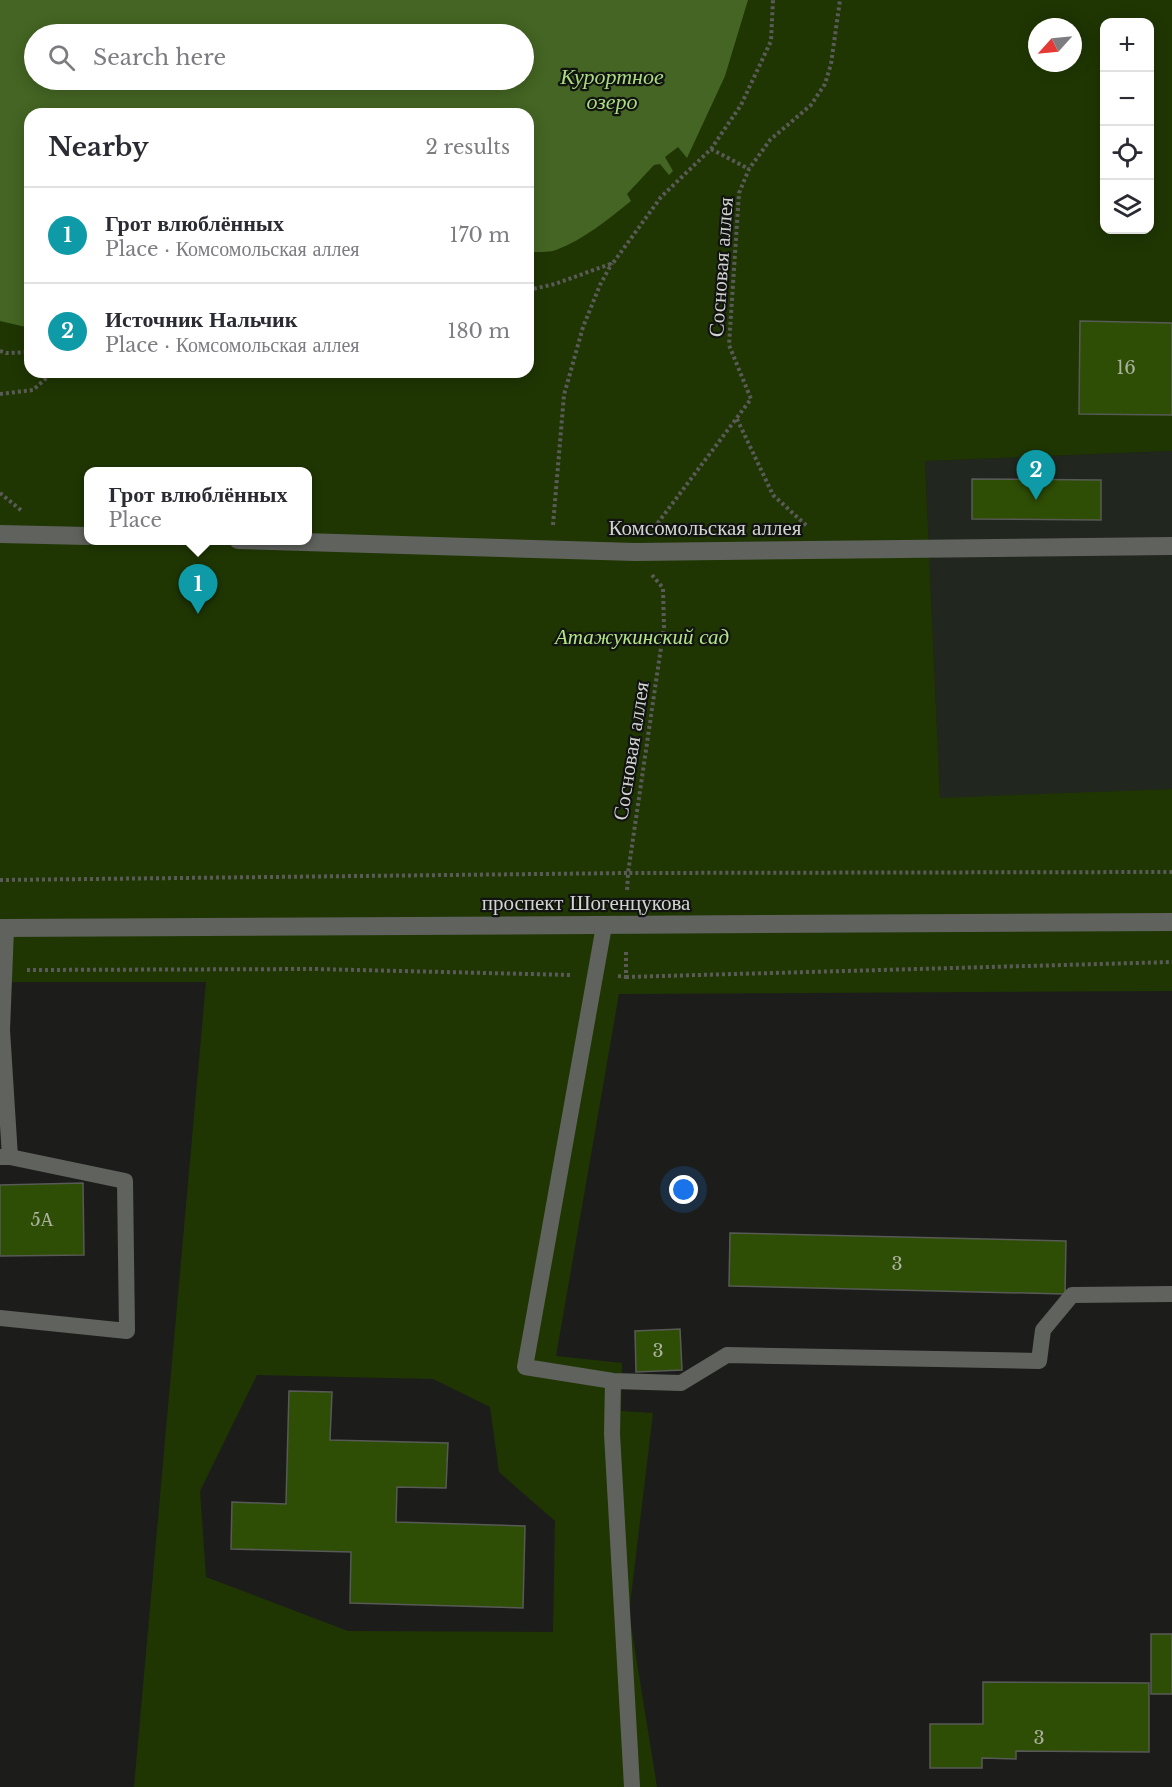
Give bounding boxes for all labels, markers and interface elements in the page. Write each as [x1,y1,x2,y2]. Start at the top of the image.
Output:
north arrow [1028,18,1082,72]
map controls [1100,18,1154,234]
button: + [1100,18,1154,72]
search box [24,24,534,90]
icon: search [45,41,78,74]
text: Search here [93,44,226,71]
water label: Курортное озеро [559,63,664,115]
button: − [1100,72,1154,126]
button: locate [1100,126,1154,180]
text: Nearby [48,131,149,163]
text: 2 results [426,135,510,159]
button: layers [1100,180,1154,234]
street label: Сосновая аллея [703,196,739,338]
text: Грот влюблённых [105,210,284,237]
text: 1 [63,223,72,247]
text: 170 m [450,223,510,247]
text: Place · Комсомольская аллея [105,237,360,261]
text: Источник Нальчик [105,306,297,333]
text: 2 [61,319,74,343]
text: 180 m [447,319,510,343]
text: Place · Комсомольская аллея [105,333,360,357]
house number: 16 [1116,357,1136,379]
pin: 2 [1016,450,1056,500]
popup [84,467,312,545]
text: Грот влюблённых [108,481,288,508]
text: Place [108,508,162,532]
street label: Комсомольская аллея [609,515,802,541]
pin: 1 [178,564,218,614]
park label: Атажукинский сад [553,624,729,650]
street label: Сосновая аллея [607,679,655,822]
street label: проспект Шогенцукова [482,890,691,916]
your location [669,1175,698,1204]
house number: 5А [30,1209,54,1231]
house number: 3 [891,1253,903,1275]
house number: 3 [652,1340,664,1362]
house number: 3 [1033,1727,1045,1749]

